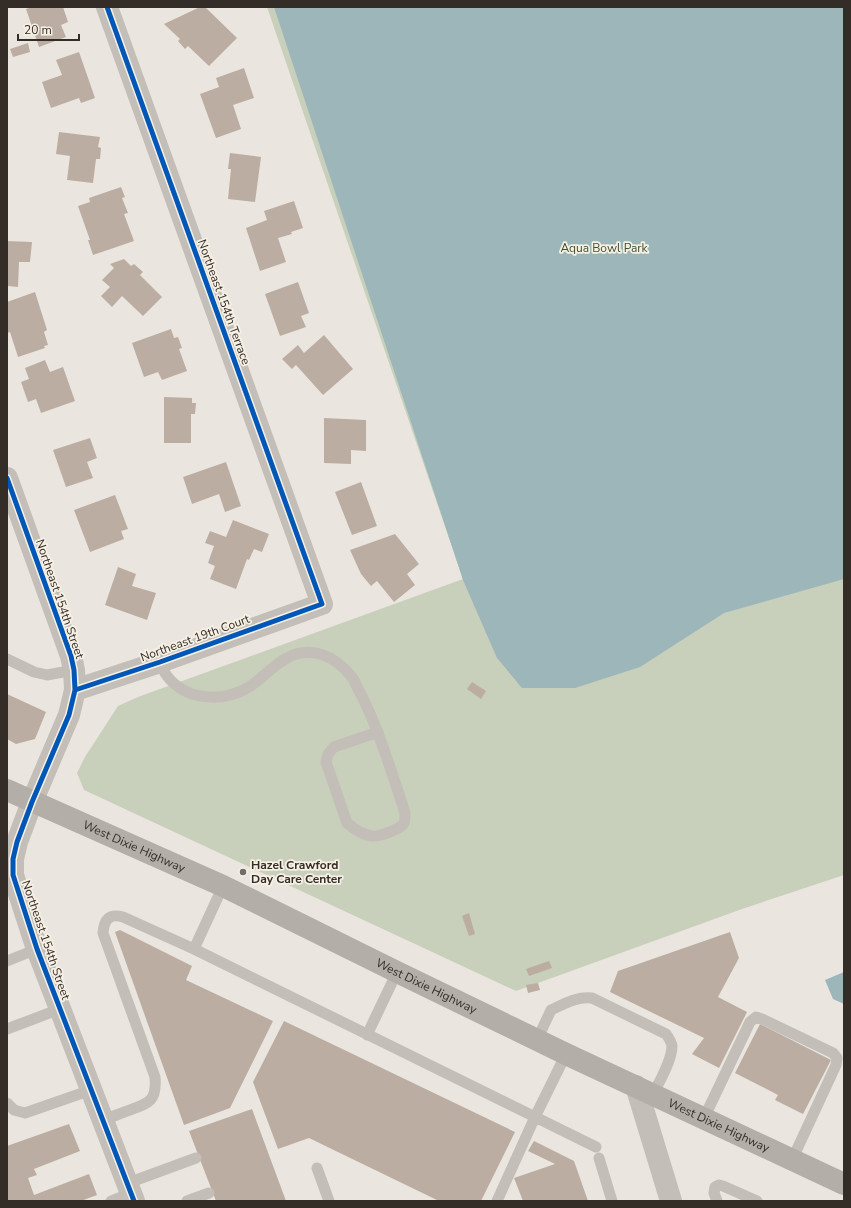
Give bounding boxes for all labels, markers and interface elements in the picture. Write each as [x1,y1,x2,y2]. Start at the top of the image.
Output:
scale bar [18,16,79,42]
text: 20 m [24,22,52,38]
street label: Northeast 154th Terrace [194,237,254,367]
park label: Aqua Bowl Park [560,240,649,256]
street label: Northeast 154th Street [32,537,88,662]
street label: Northeast 19th Court [138,610,253,665]
street label: West Dixie Highway [80,817,188,877]
place label: Hazel Crawford Day Care Center [251,857,342,887]
marker: Hazel Crawford Day Care Center [238,867,248,877]
street label: Northeast 154th Street [18,878,74,1003]
street label: West Dixie Highway [373,955,480,1018]
street label: West Dixie Highway [665,1095,773,1156]

